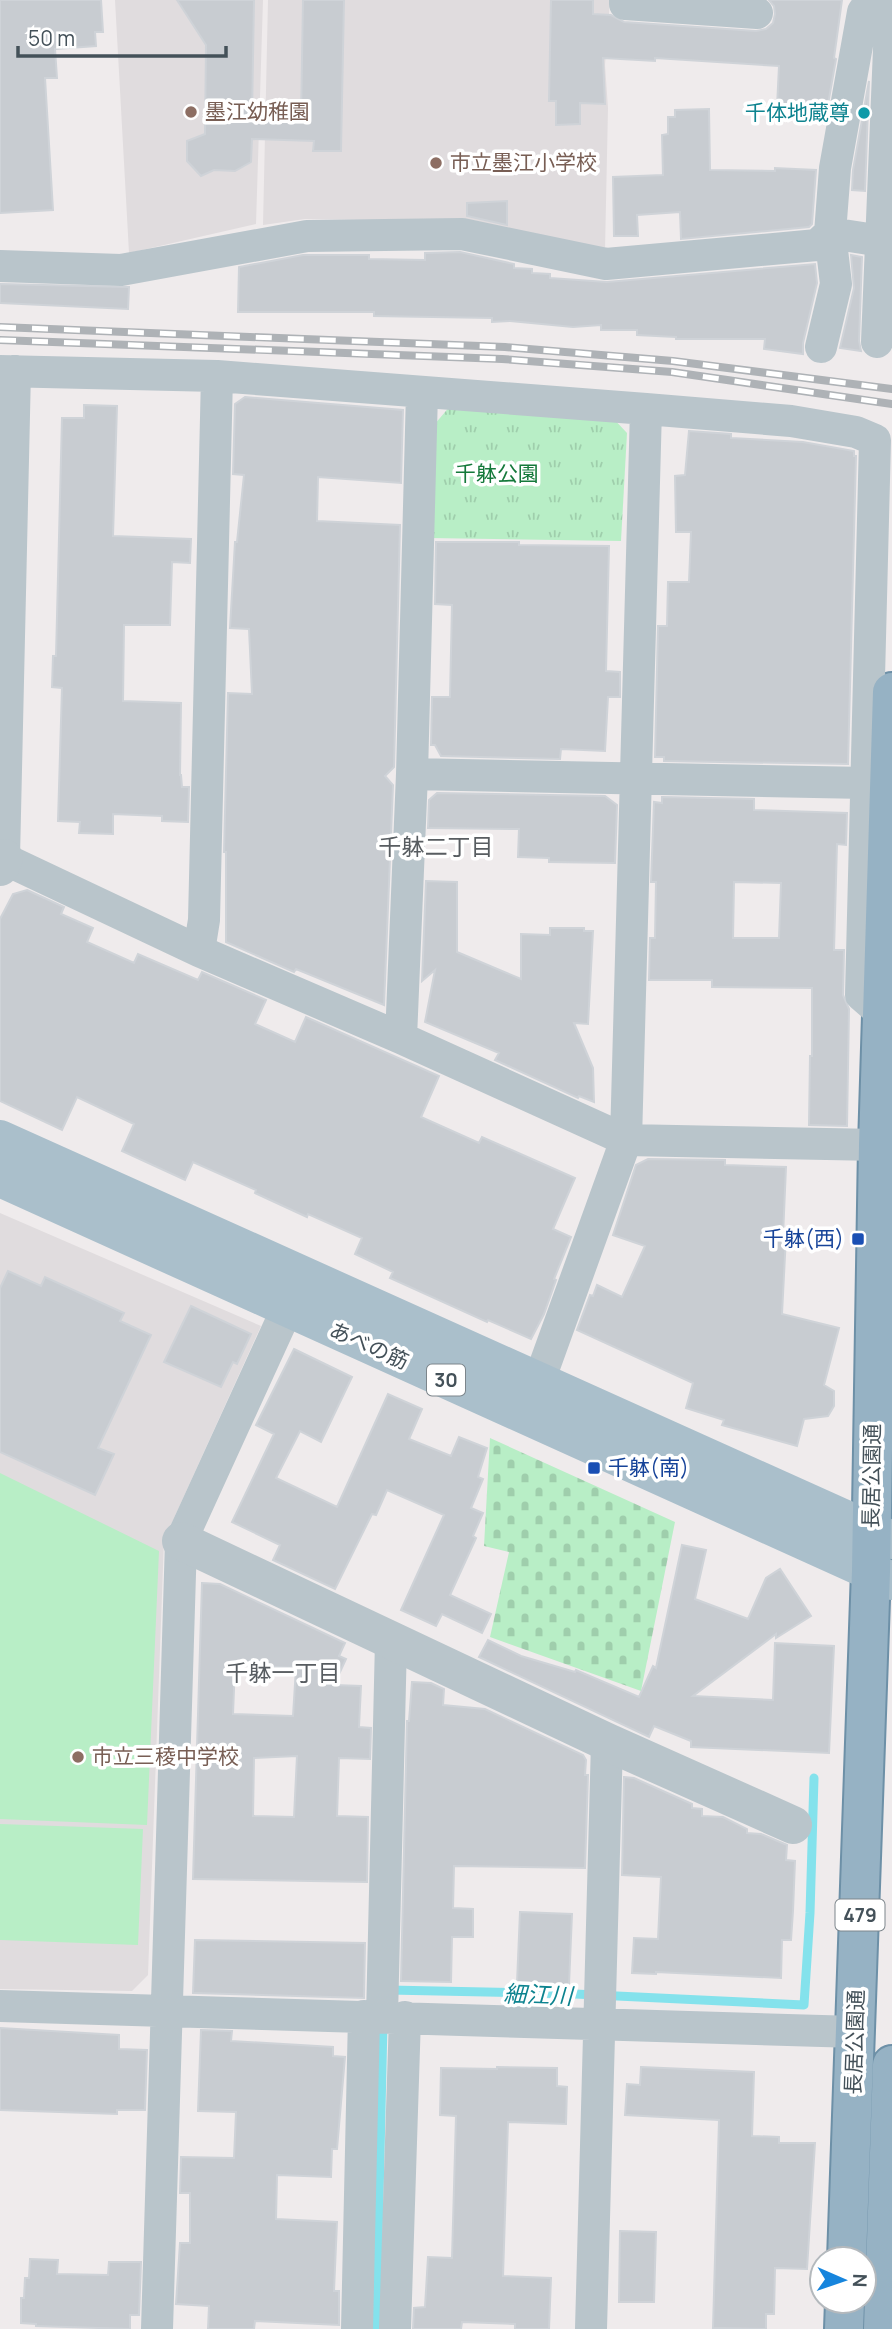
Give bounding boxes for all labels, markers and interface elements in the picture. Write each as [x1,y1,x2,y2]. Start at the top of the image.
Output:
scale bar [18,14,226,58]
text: 50 m [28,24,75,52]
place label: 墨江幼稚園 [205,97,310,125]
place label: 千体地蔵尊 [745,98,850,126]
marker: 墨江幼稚園 [183,104,199,120]
marker: 千体地蔵尊 [856,105,872,121]
place label: 市立墨江小学校 [450,148,597,176]
marker: 市立墨江小学校 [428,155,444,171]
park label: 千躰公園 [455,459,539,487]
district label: 千躰二丁目 [379,830,494,862]
place label: 千躰(西) [763,1224,844,1252]
marker: 千躰(西) [850,1231,866,1247]
street label: あべの筋 [325,1315,413,1375]
road number: 30 [427,1364,465,1396]
street label: 長居公園通 [856,1423,886,1529]
place label: 千躰(南) [608,1453,689,1481]
marker: 千躰(南) [586,1460,602,1476]
district label: 千躰一丁目 [226,1656,341,1688]
place label: 市立三稜中学校 [92,1742,239,1770]
marker: 市立三稜中学校 [70,1749,86,1765]
road number: 479 [836,1899,884,1930]
water label: 細江川 [503,1977,576,2011]
street label: 長居公園通 [838,1989,870,2095]
north arrow [808,2245,878,2315]
text: N [847,2273,873,2288]

